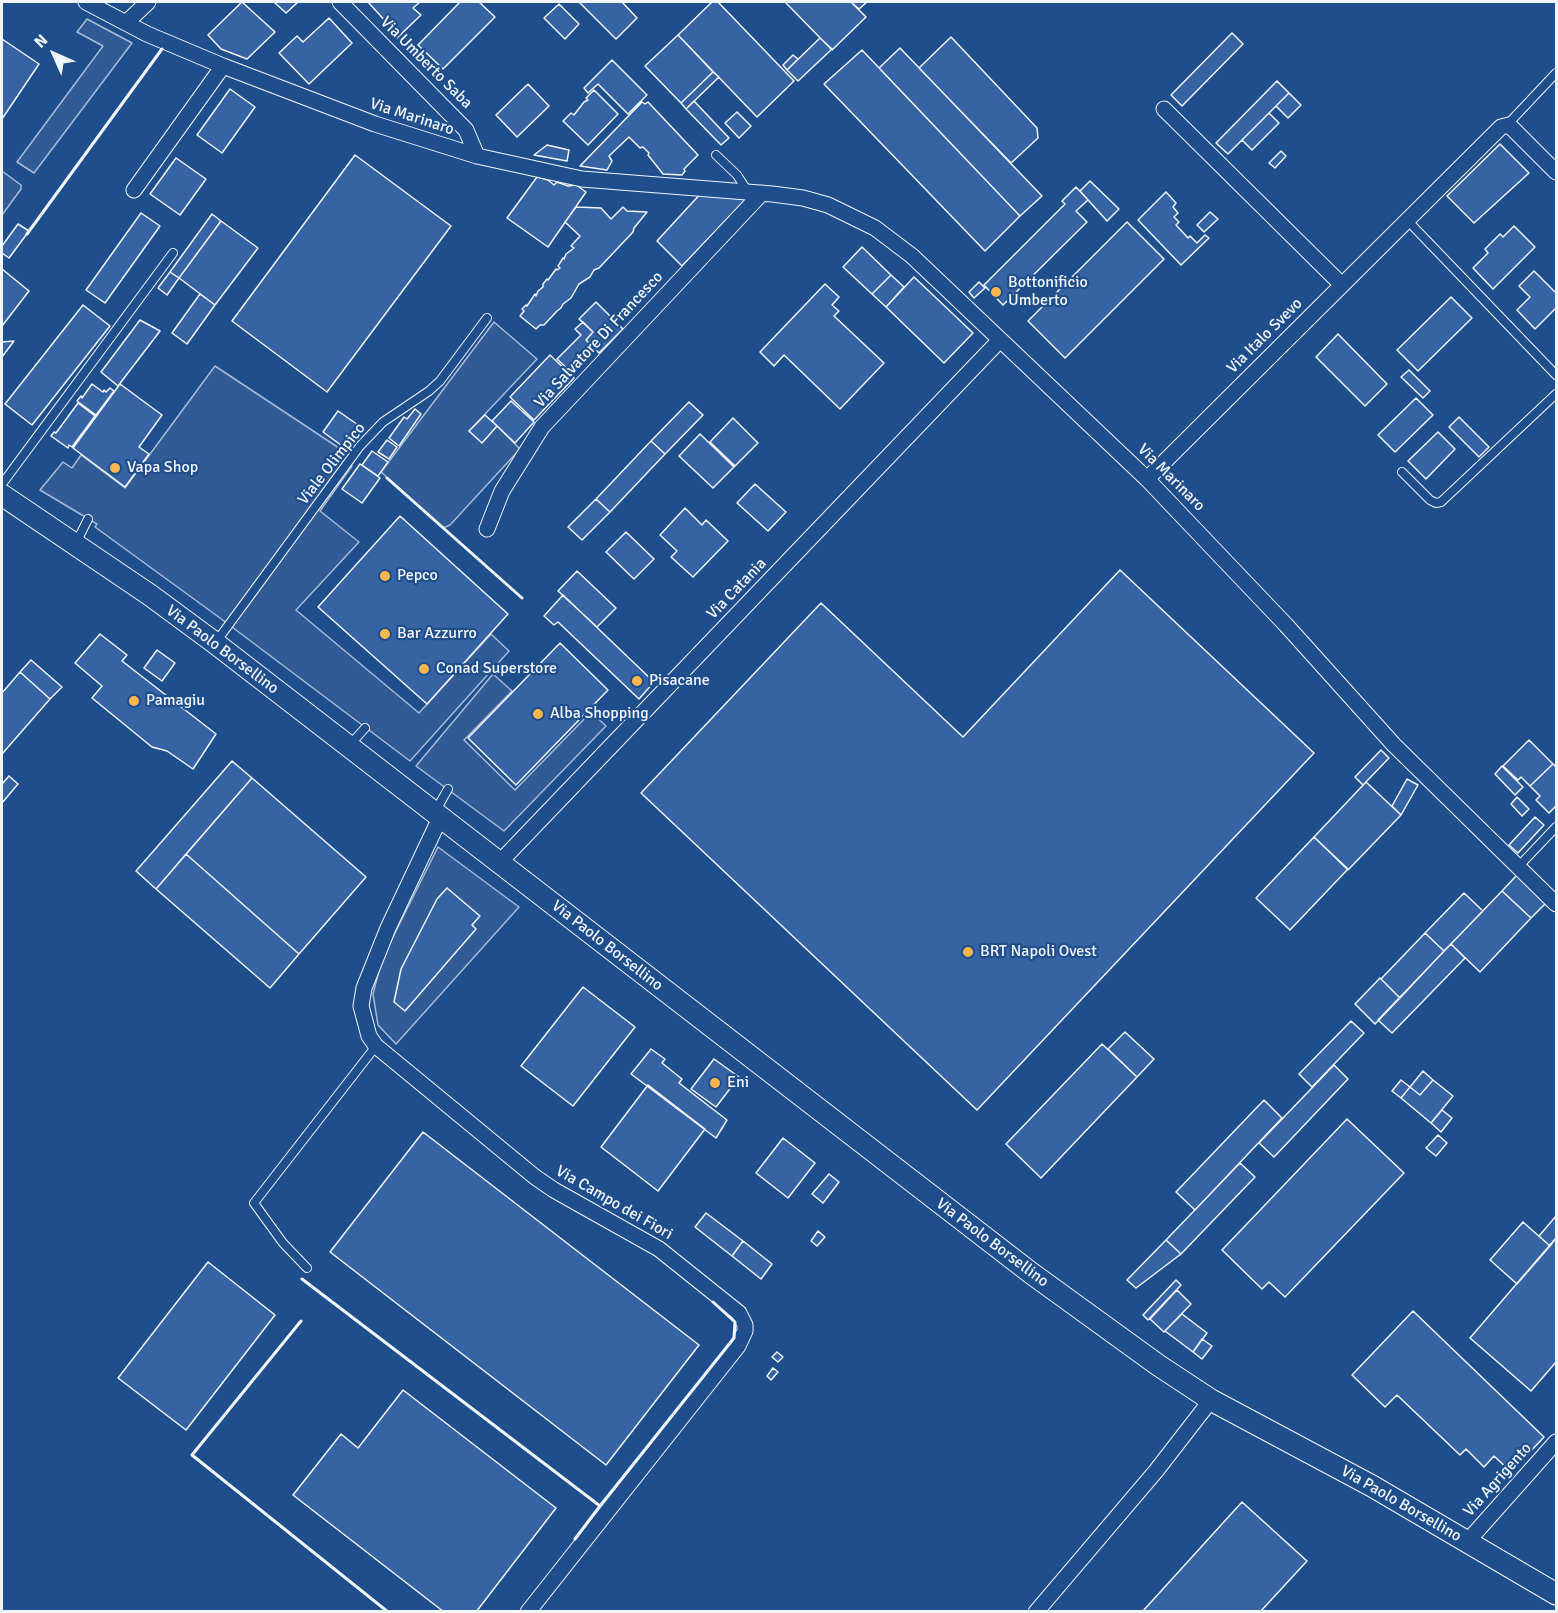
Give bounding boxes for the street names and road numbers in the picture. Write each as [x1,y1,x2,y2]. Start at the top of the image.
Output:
street label: Via Umberto Saba [376,13,476,113]
street label: Via Marinaro [367,94,457,140]
street label: Via Salvatore Di Francesco [531,268,667,412]
street label: Via Italo Svevo [1223,294,1307,378]
street label: Viale Olimpico [294,419,370,509]
street label: Via Marinaro [1133,440,1209,516]
street label: Via Catania [703,554,771,624]
street label: Via Paolo Borsellino [162,601,282,699]
street label: Via Paolo Borsellino [547,897,667,995]
street label: Via Campo dei Fiori [552,1162,676,1244]
street label: Via Paolo Borsellino [932,1194,1052,1292]
street label: Via Agrigento [1460,1439,1536,1521]
street label: Via Paolo Borsellino [1337,1462,1465,1546]

